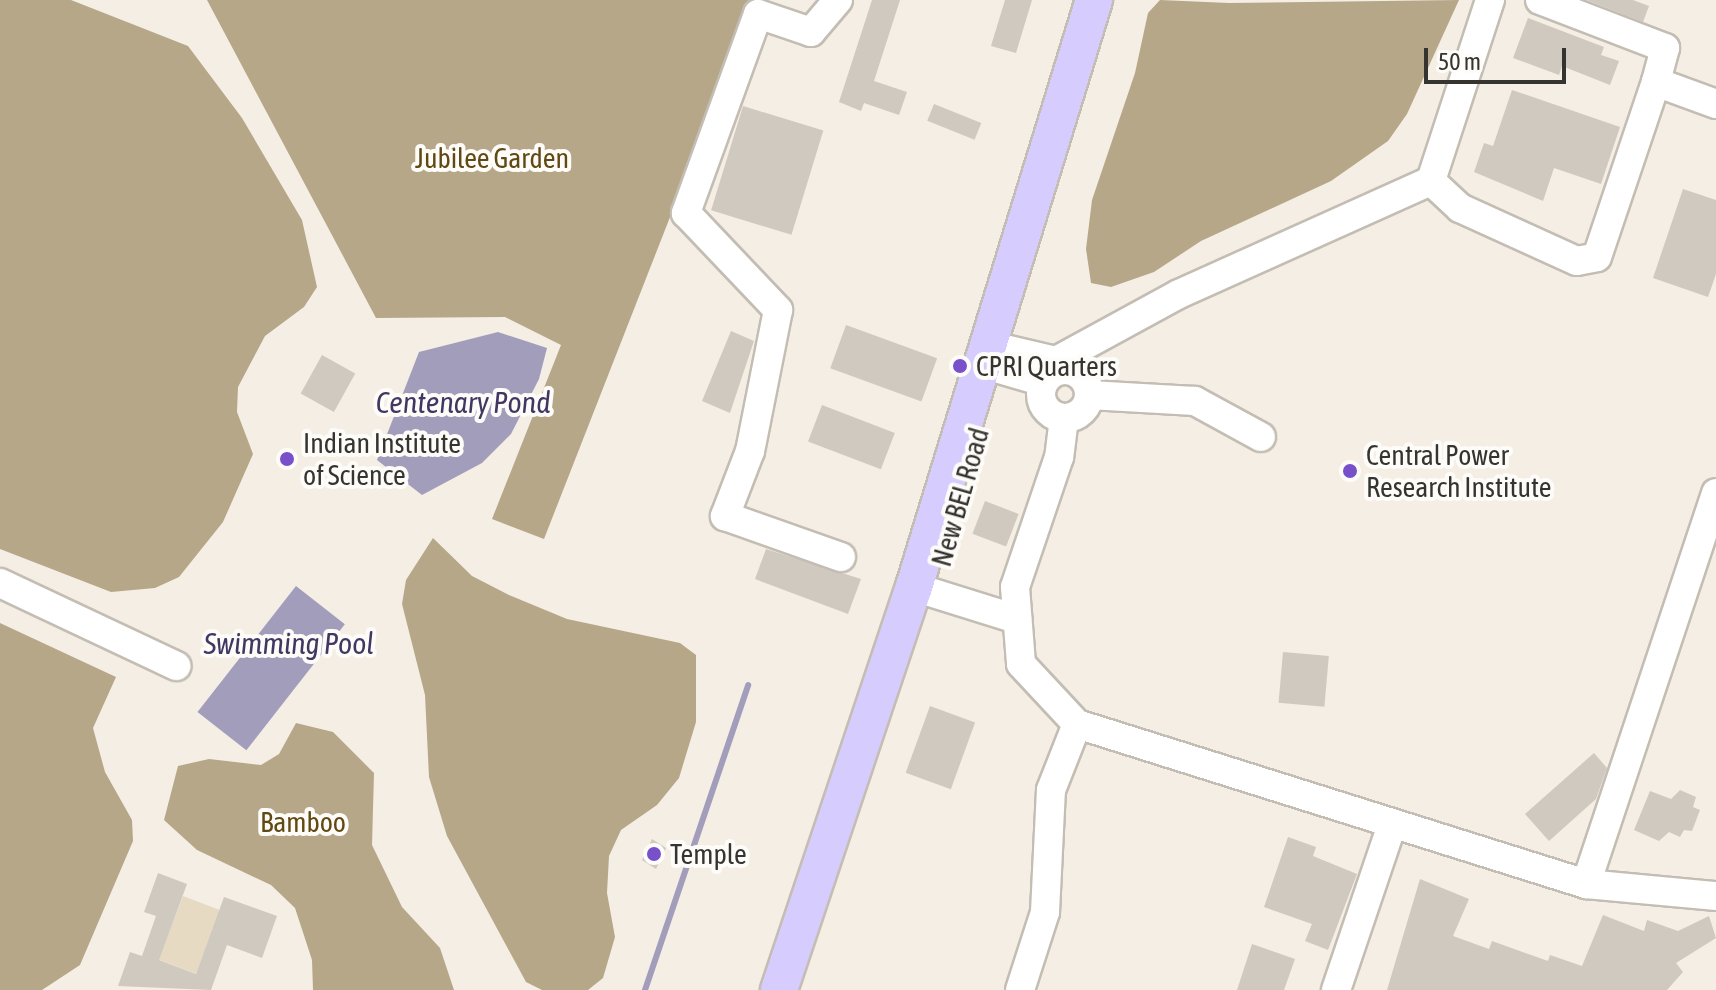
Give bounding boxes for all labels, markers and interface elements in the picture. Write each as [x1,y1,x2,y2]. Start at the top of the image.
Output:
scale bar [1428,32,1570,82]
text: 50 m [1438,48,1481,75]
park label: Jubilee Garden [415,141,569,175]
place label: CPRI Quarters [976,349,1117,383]
marker: CPRI Quarters [951,357,969,375]
water label: Centenary Pond [376,384,550,420]
street label: New BEL Road [924,424,996,570]
place label: Indian Institute of Science [303,426,461,492]
place label: Central Power Research Institute [1366,438,1552,504]
marker: Indian Institute of Science [278,450,296,468]
marker: Central Power Research Institute [1341,462,1359,480]
water label: Swimming Pool [204,625,374,661]
park label: Bamboo [260,805,346,839]
place label: Temple [670,837,747,871]
marker: Temple [645,845,663,863]

